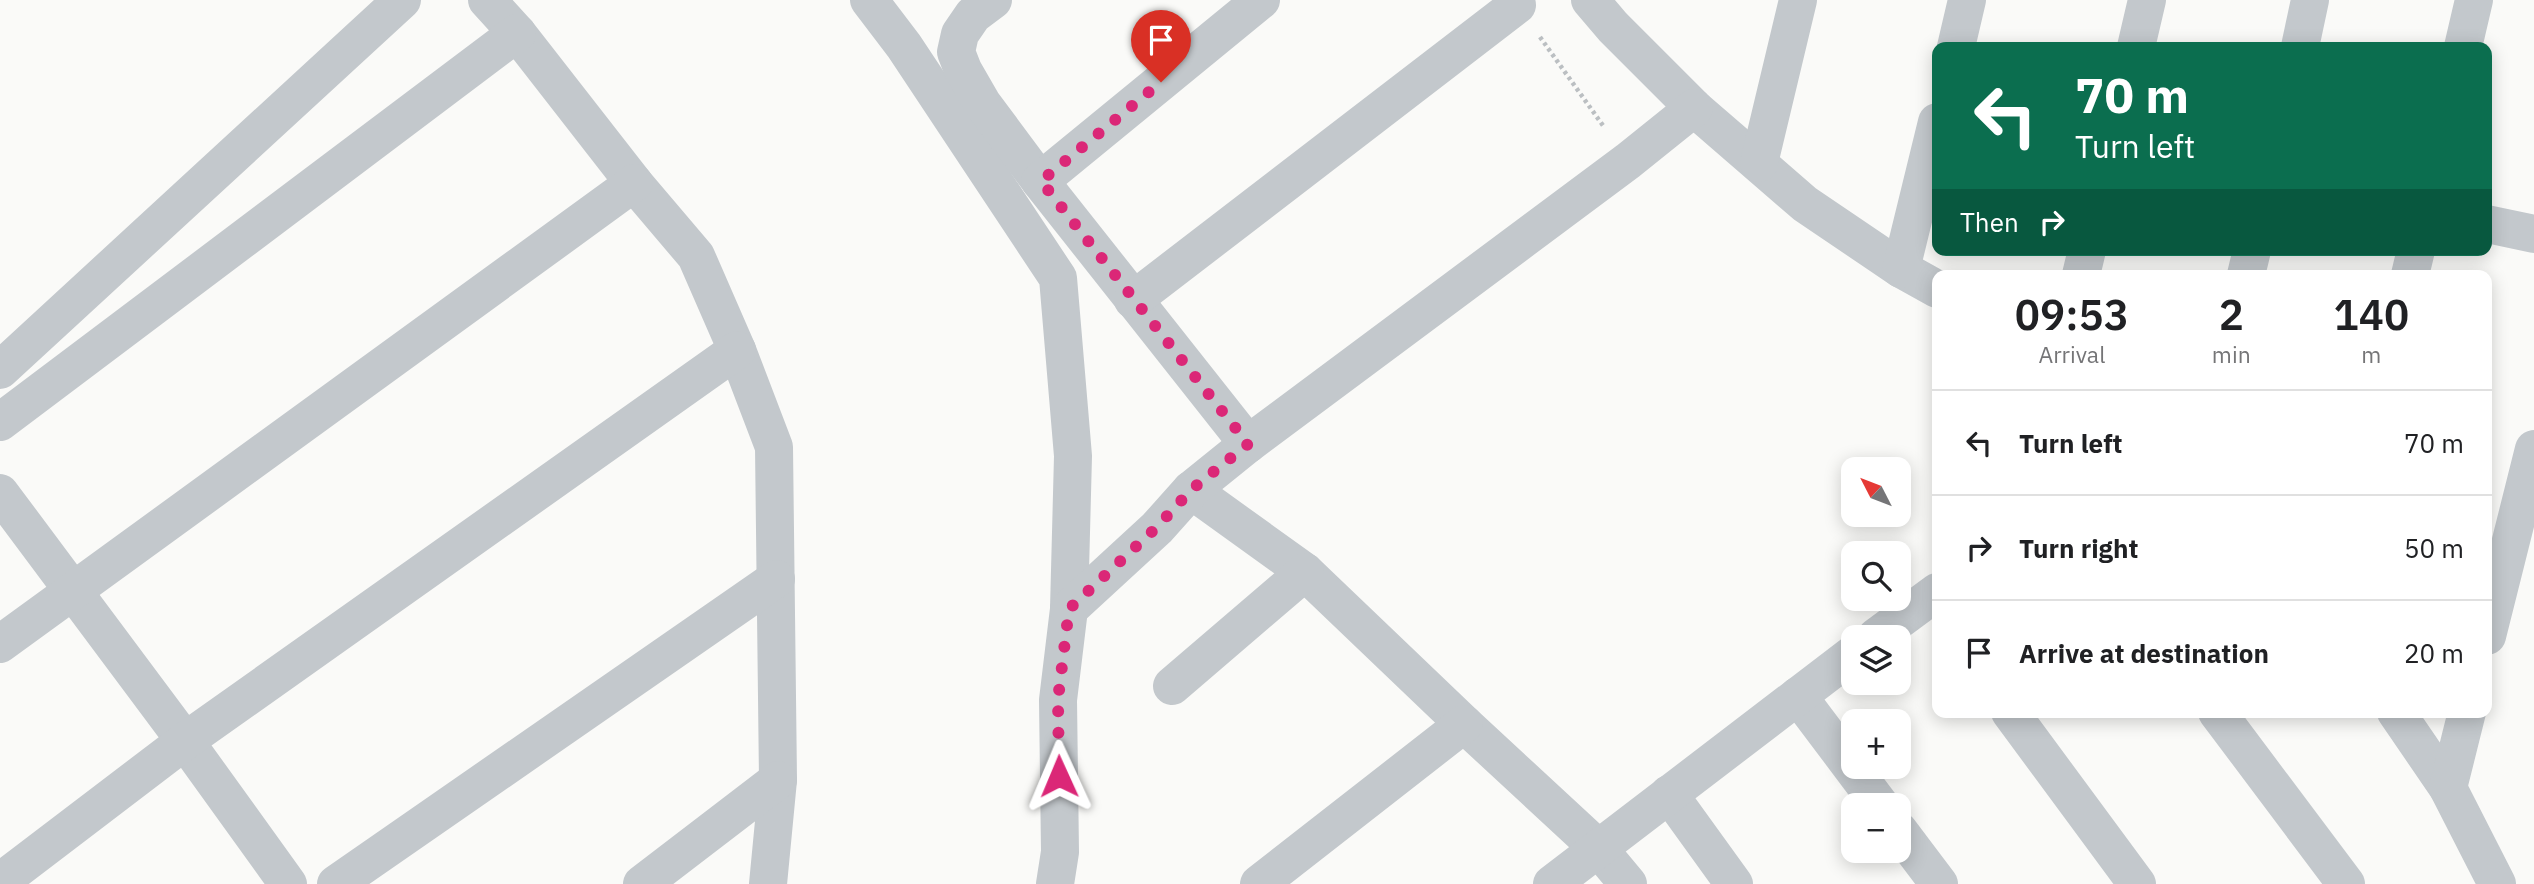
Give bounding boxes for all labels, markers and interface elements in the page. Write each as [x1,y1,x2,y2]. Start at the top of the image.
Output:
pin [1131,10,1191,82]
icon: arrive [1142,21,1180,59]
text: 70 m [2075,63,2189,126]
icon: left [1960,70,2051,161]
text: Turn left [2075,125,2195,167]
icon: right [2033,203,2071,241]
text: Then [1960,205,2019,239]
text: 09:53 [2015,287,2129,342]
text: 2 [2219,287,2244,342]
text: 140 [2334,287,2409,342]
text: Arrival [2038,339,2105,369]
text: min [2212,339,2251,369]
text: m [2361,339,2381,369]
icon: left [1960,424,1998,462]
text: Turn left [2019,426,2122,460]
text: 70 m [2404,426,2464,460]
north arrow [1841,457,1911,527]
map controls [1841,457,1911,863]
icon: right [1960,529,1998,567]
text: Turn right [2019,531,2138,565]
text: 50 m [2404,531,2464,565]
button: search [1841,541,1911,611]
button: layers [1841,625,1911,695]
icon: arrive [1960,634,1998,672]
text: Arrive at destination [2019,636,2269,670]
text: 20 m [2404,636,2464,670]
button: + [1841,709,1911,779]
position arrow [1022,739,1096,813]
button: − [1841,793,1911,863]

